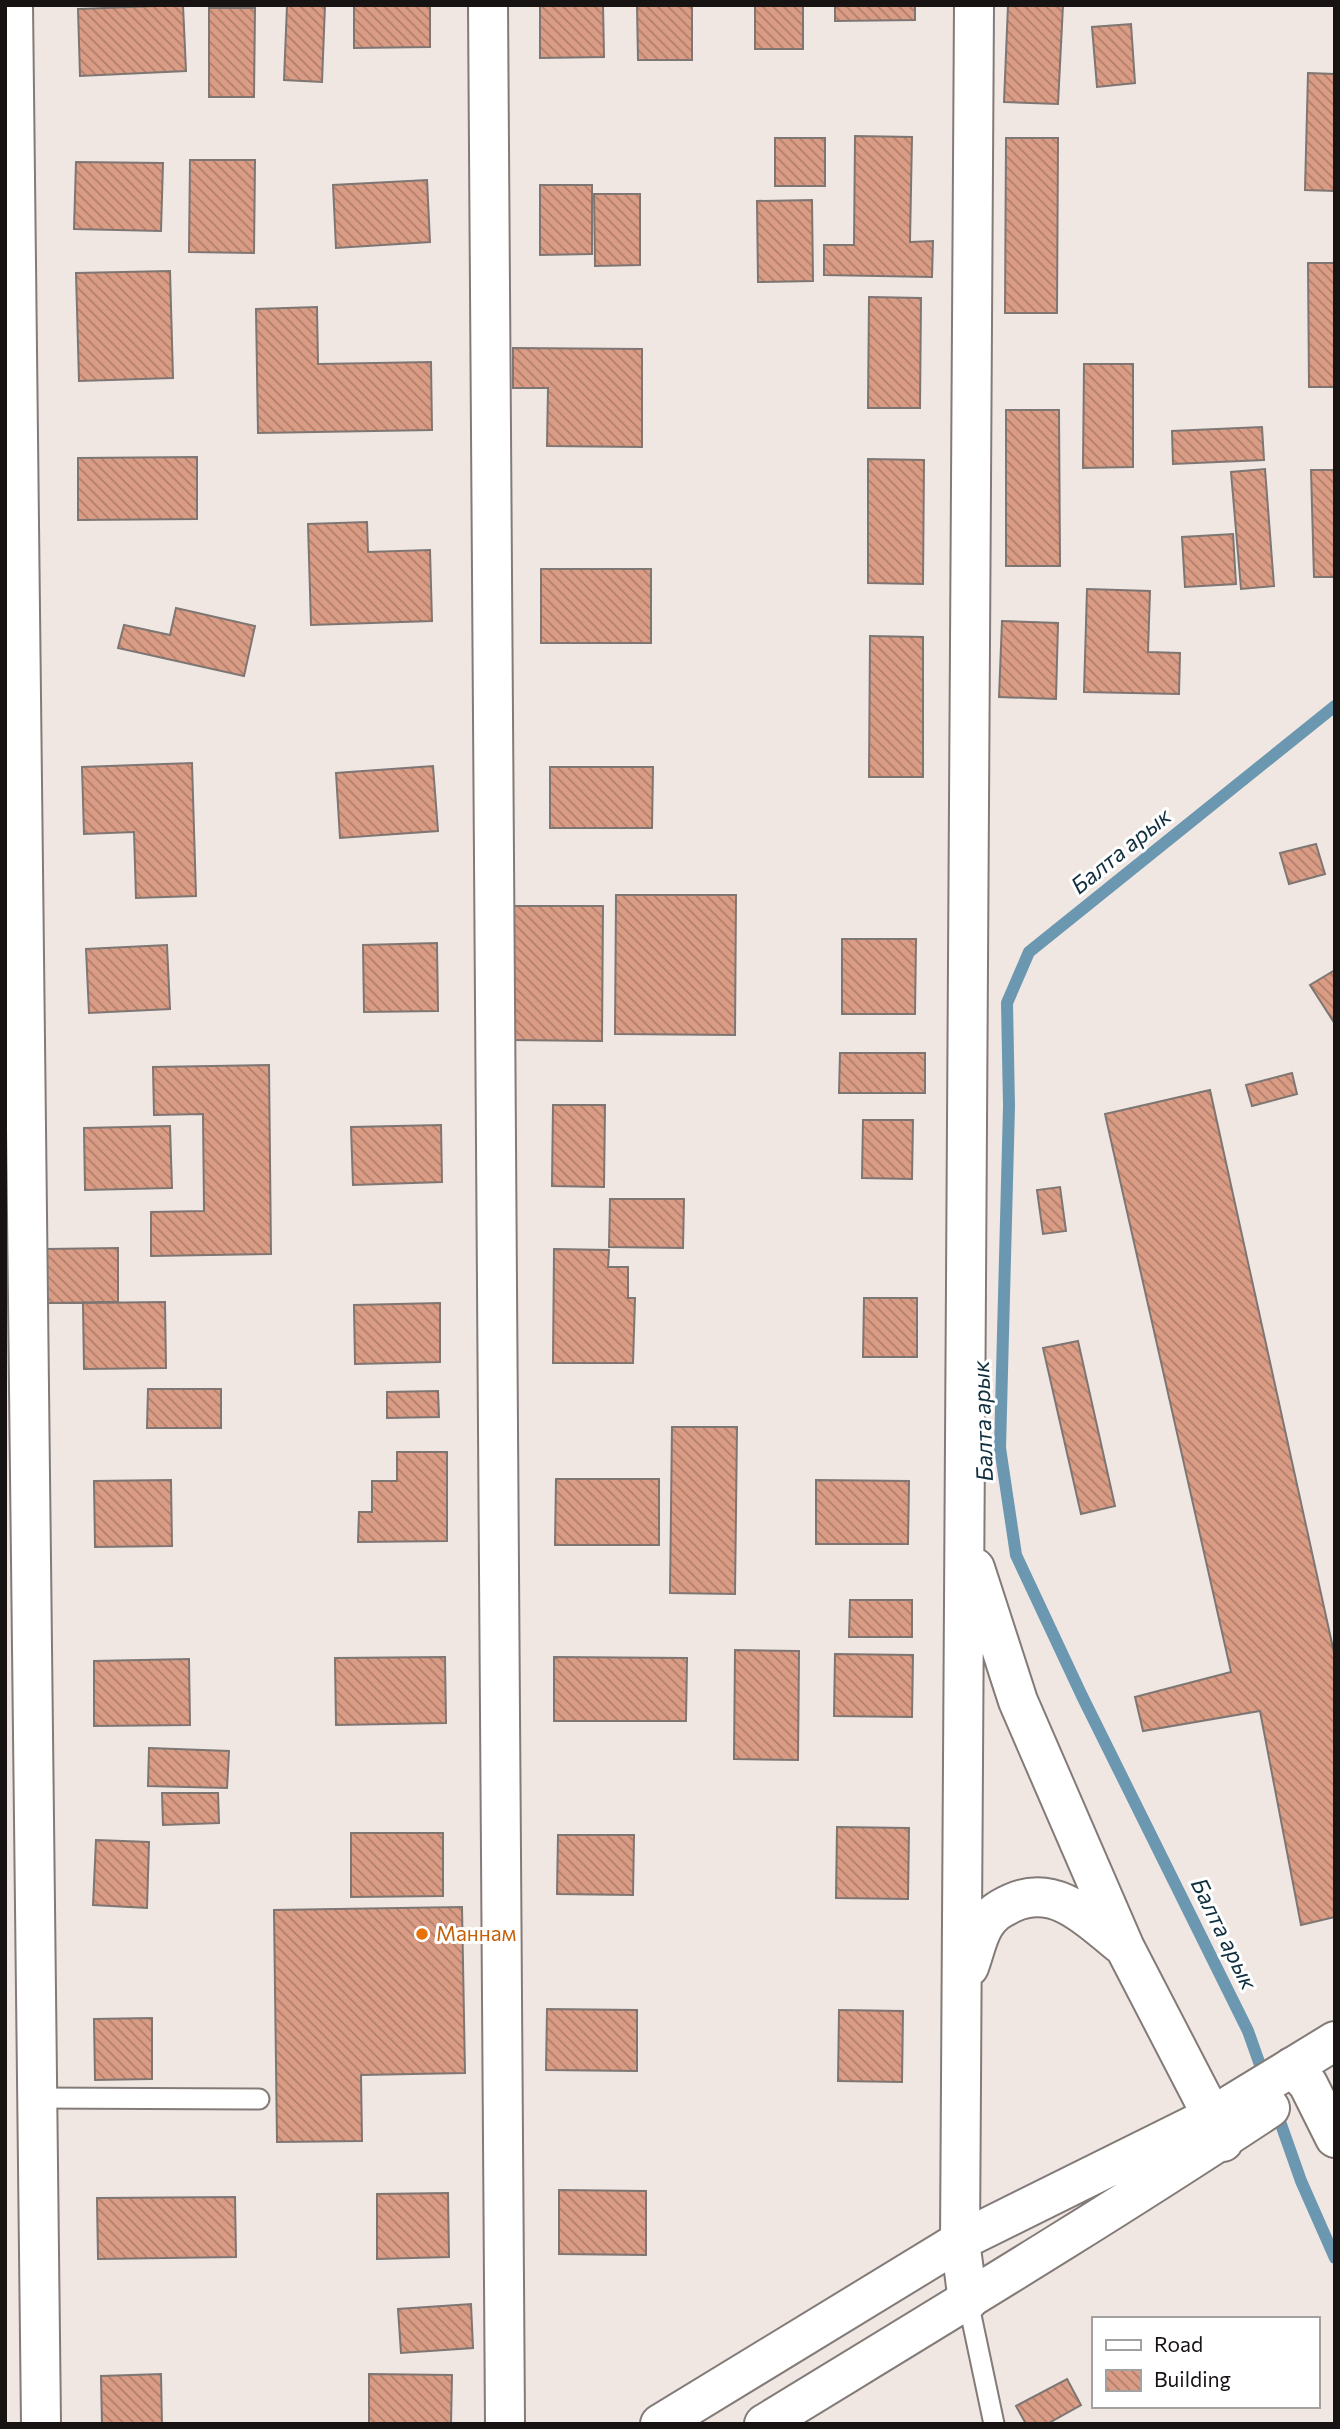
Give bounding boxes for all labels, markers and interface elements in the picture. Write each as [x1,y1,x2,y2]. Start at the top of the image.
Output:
water label: Балта арык [1064,801,1177,899]
water label: Балта арык [966,1359,998,1482]
water label: Балта арык [1186,1873,1264,1995]
place label: Маннам [436,1920,517,1945]
marker: Маннам [414,1926,430,1942]
legend [1092,2317,1319,2408]
text: Road [1154,2331,1203,2356]
text: Building [1154,2366,1231,2391]

